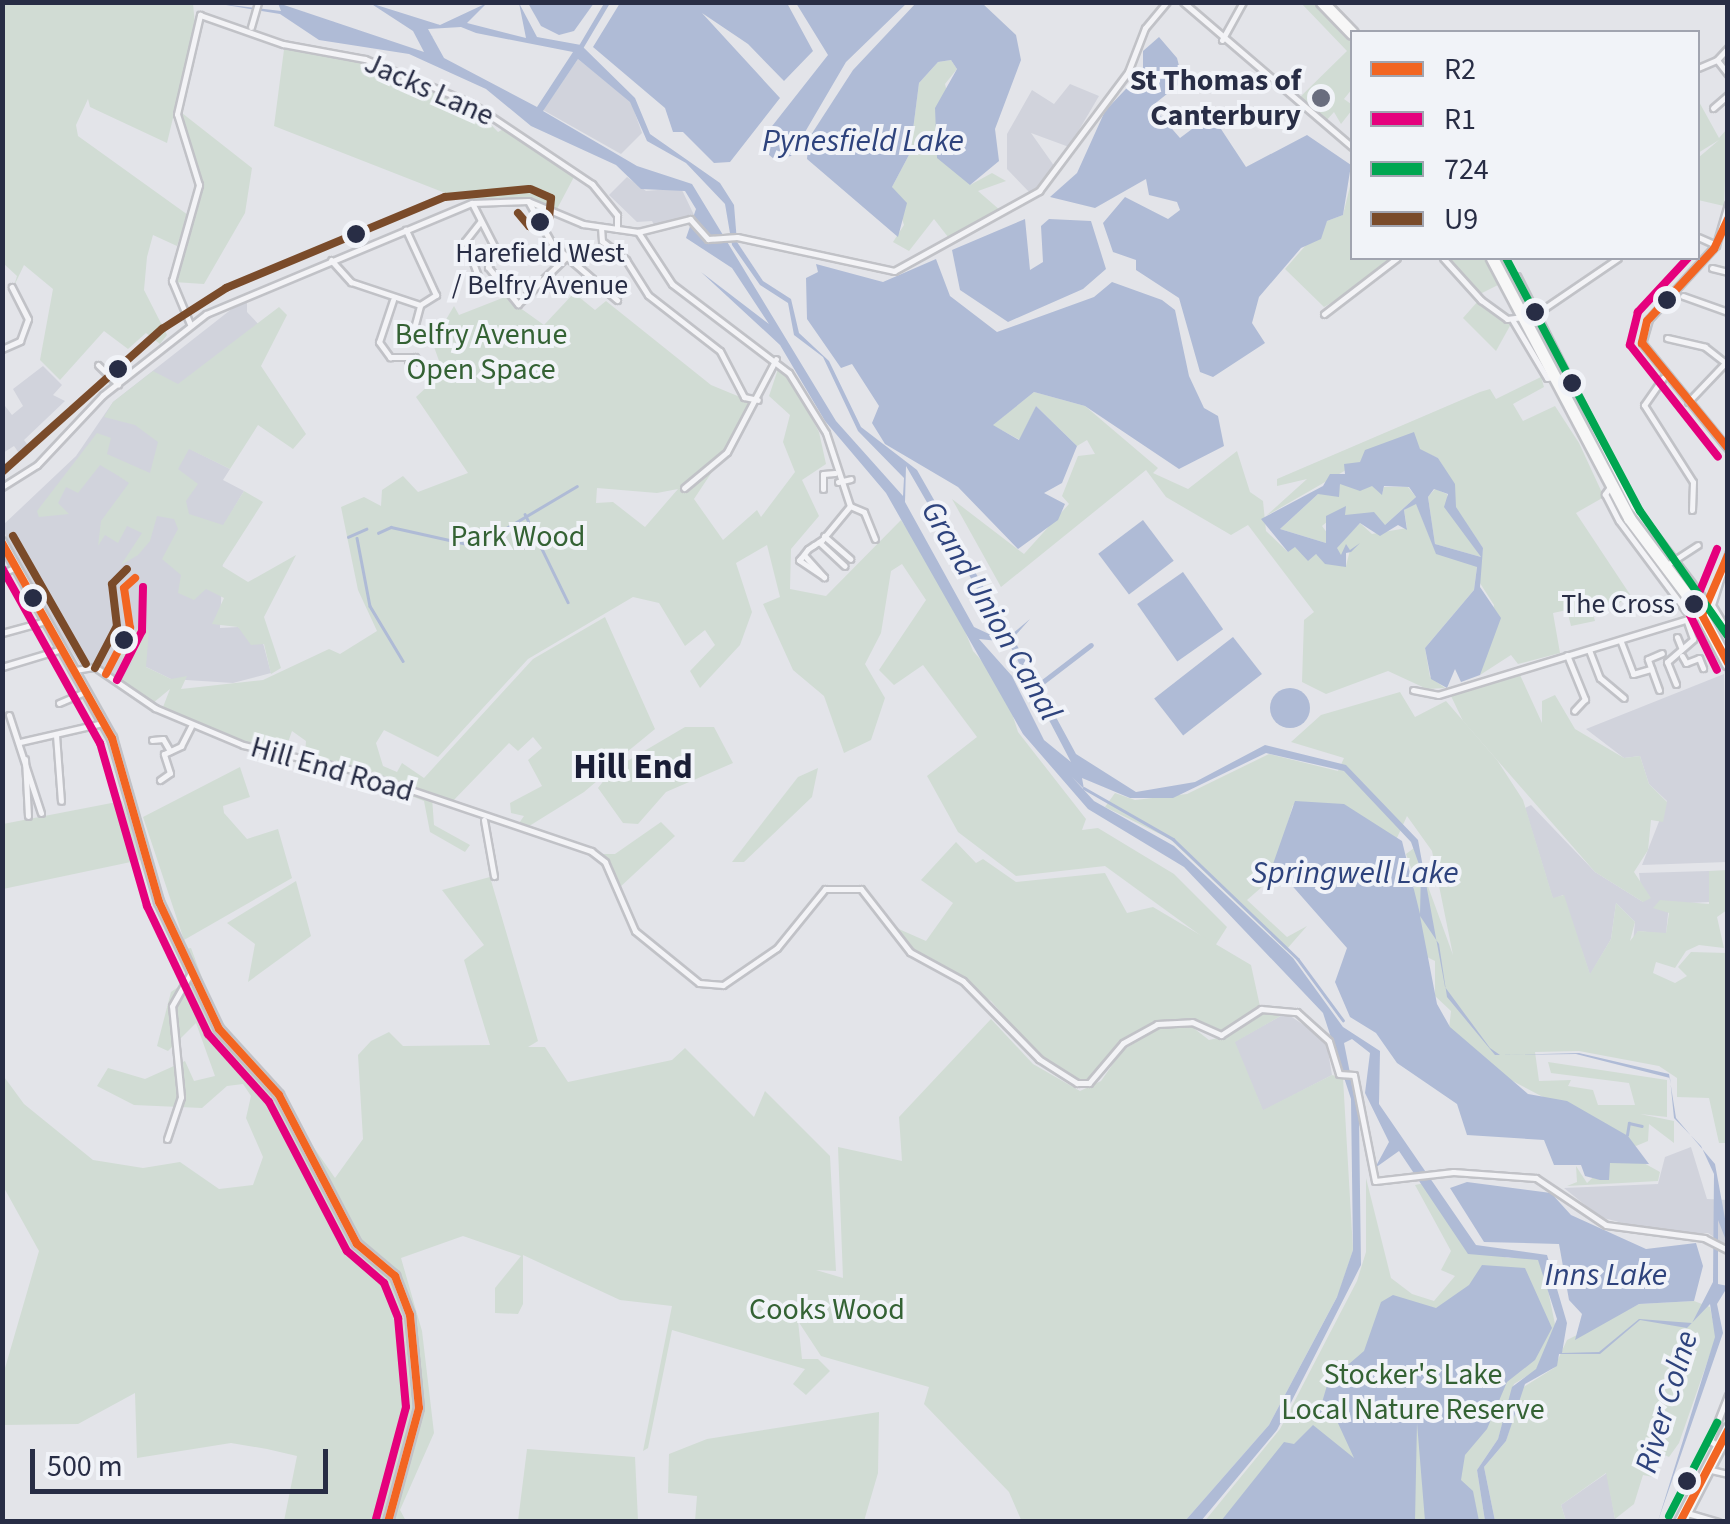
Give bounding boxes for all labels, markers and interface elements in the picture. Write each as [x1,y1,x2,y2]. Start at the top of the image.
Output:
legend [1350,30,1700,260]
street label: Jacks Lane [359,46,499,134]
text: R2 [1444,48,1476,91]
place label: St Thomas of Canterbury [1130,63,1301,134]
marker: St Thomas of Canterbury [1310,87,1332,109]
text: R1 [1444,98,1476,141]
water label: Pynesfield Lake [762,122,964,160]
text: 724 [1444,148,1489,191]
text: U9 [1444,198,1478,241]
marker: Harefield West / Belfry Avenue [530,212,550,232]
unlabelled marker [346,224,366,244]
place label: Harefield West / Belfry Avenue [452,236,628,302]
unlabelled marker [1657,290,1677,310]
unlabelled marker [1525,302,1545,322]
park label: Belfry Avenue Open Space [395,317,567,388]
unlabelled marker [108,359,128,379]
unlabelled marker [1562,373,1582,393]
water label: Grand Union Canal [913,494,1069,728]
park label: Park Wood [451,519,585,555]
place label: The Cross [1561,587,1675,621]
unlabelled marker [23,588,43,608]
marker: The Cross [1684,594,1704,614]
unlabelled marker [114,630,134,650]
street label: Hill End Road [247,730,417,810]
district label: Hill End [573,746,693,788]
water label: Springwell Lake [1251,854,1459,892]
water label: Inns Lake [1545,1256,1667,1294]
park label: Cooks Wood [749,1292,905,1328]
water label: River Colne [1627,1326,1707,1478]
park label: Stocker's Lake Local Nature Reserve [1281,1357,1545,1428]
scale bar [35,1429,332,1491]
text: 500 m [47,1445,123,1488]
unlabelled marker [1677,1471,1697,1491]

